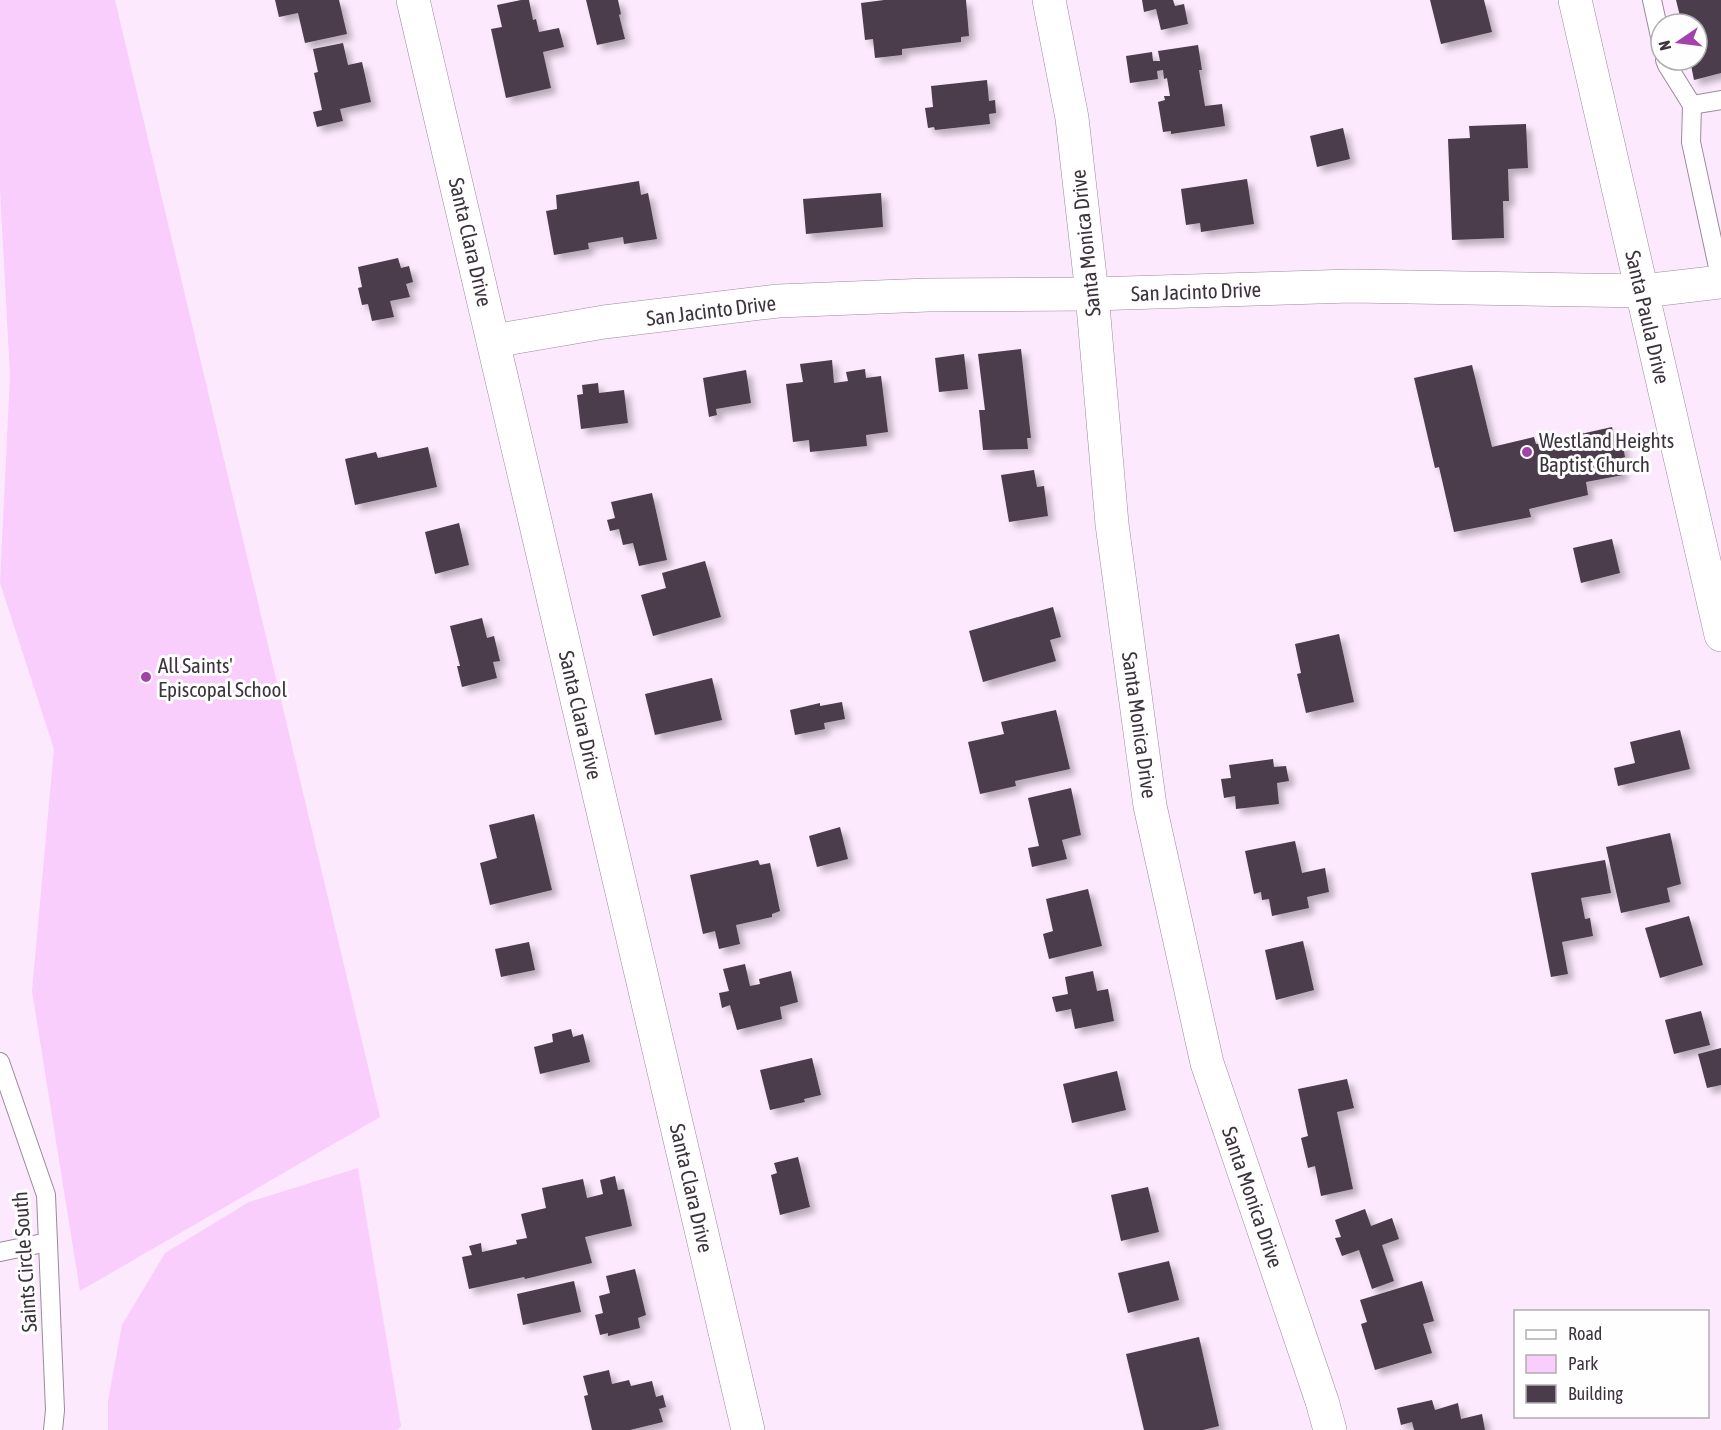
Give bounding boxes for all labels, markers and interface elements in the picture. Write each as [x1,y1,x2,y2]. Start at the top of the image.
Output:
north arrow [1649,12,1709,72]
text: N [1655,39,1674,52]
street label: Santa Monica Drive [1065,168,1105,318]
street label: Santa Clara Drive [445,175,497,309]
street label: Santa Paula Drive [1621,248,1675,386]
street label: San Jacinto Drive [1130,277,1262,305]
street label: San Jacinto Drive [645,290,777,330]
place label: Westland Heights Baptist Church [1539,428,1674,476]
marker: Westland Heights Baptist Church [1520,445,1534,459]
street label: Santa Clara Drive [555,648,607,782]
street label: Santa Monica Drive [1118,650,1162,800]
place label: All Saints' Episcopal School [158,653,287,701]
marker: All Saints' Episcopal School [139,670,153,684]
street label: Santa Clara Drive [666,1121,718,1255]
street label: Santa Monica Drive [1218,1123,1288,1271]
street label: Saints Circle South [7,1191,41,1333]
legend [1514,1310,1709,1418]
text: Road [1568,1323,1602,1344]
text: Park [1568,1353,1598,1374]
text: Building [1568,1383,1623,1404]

